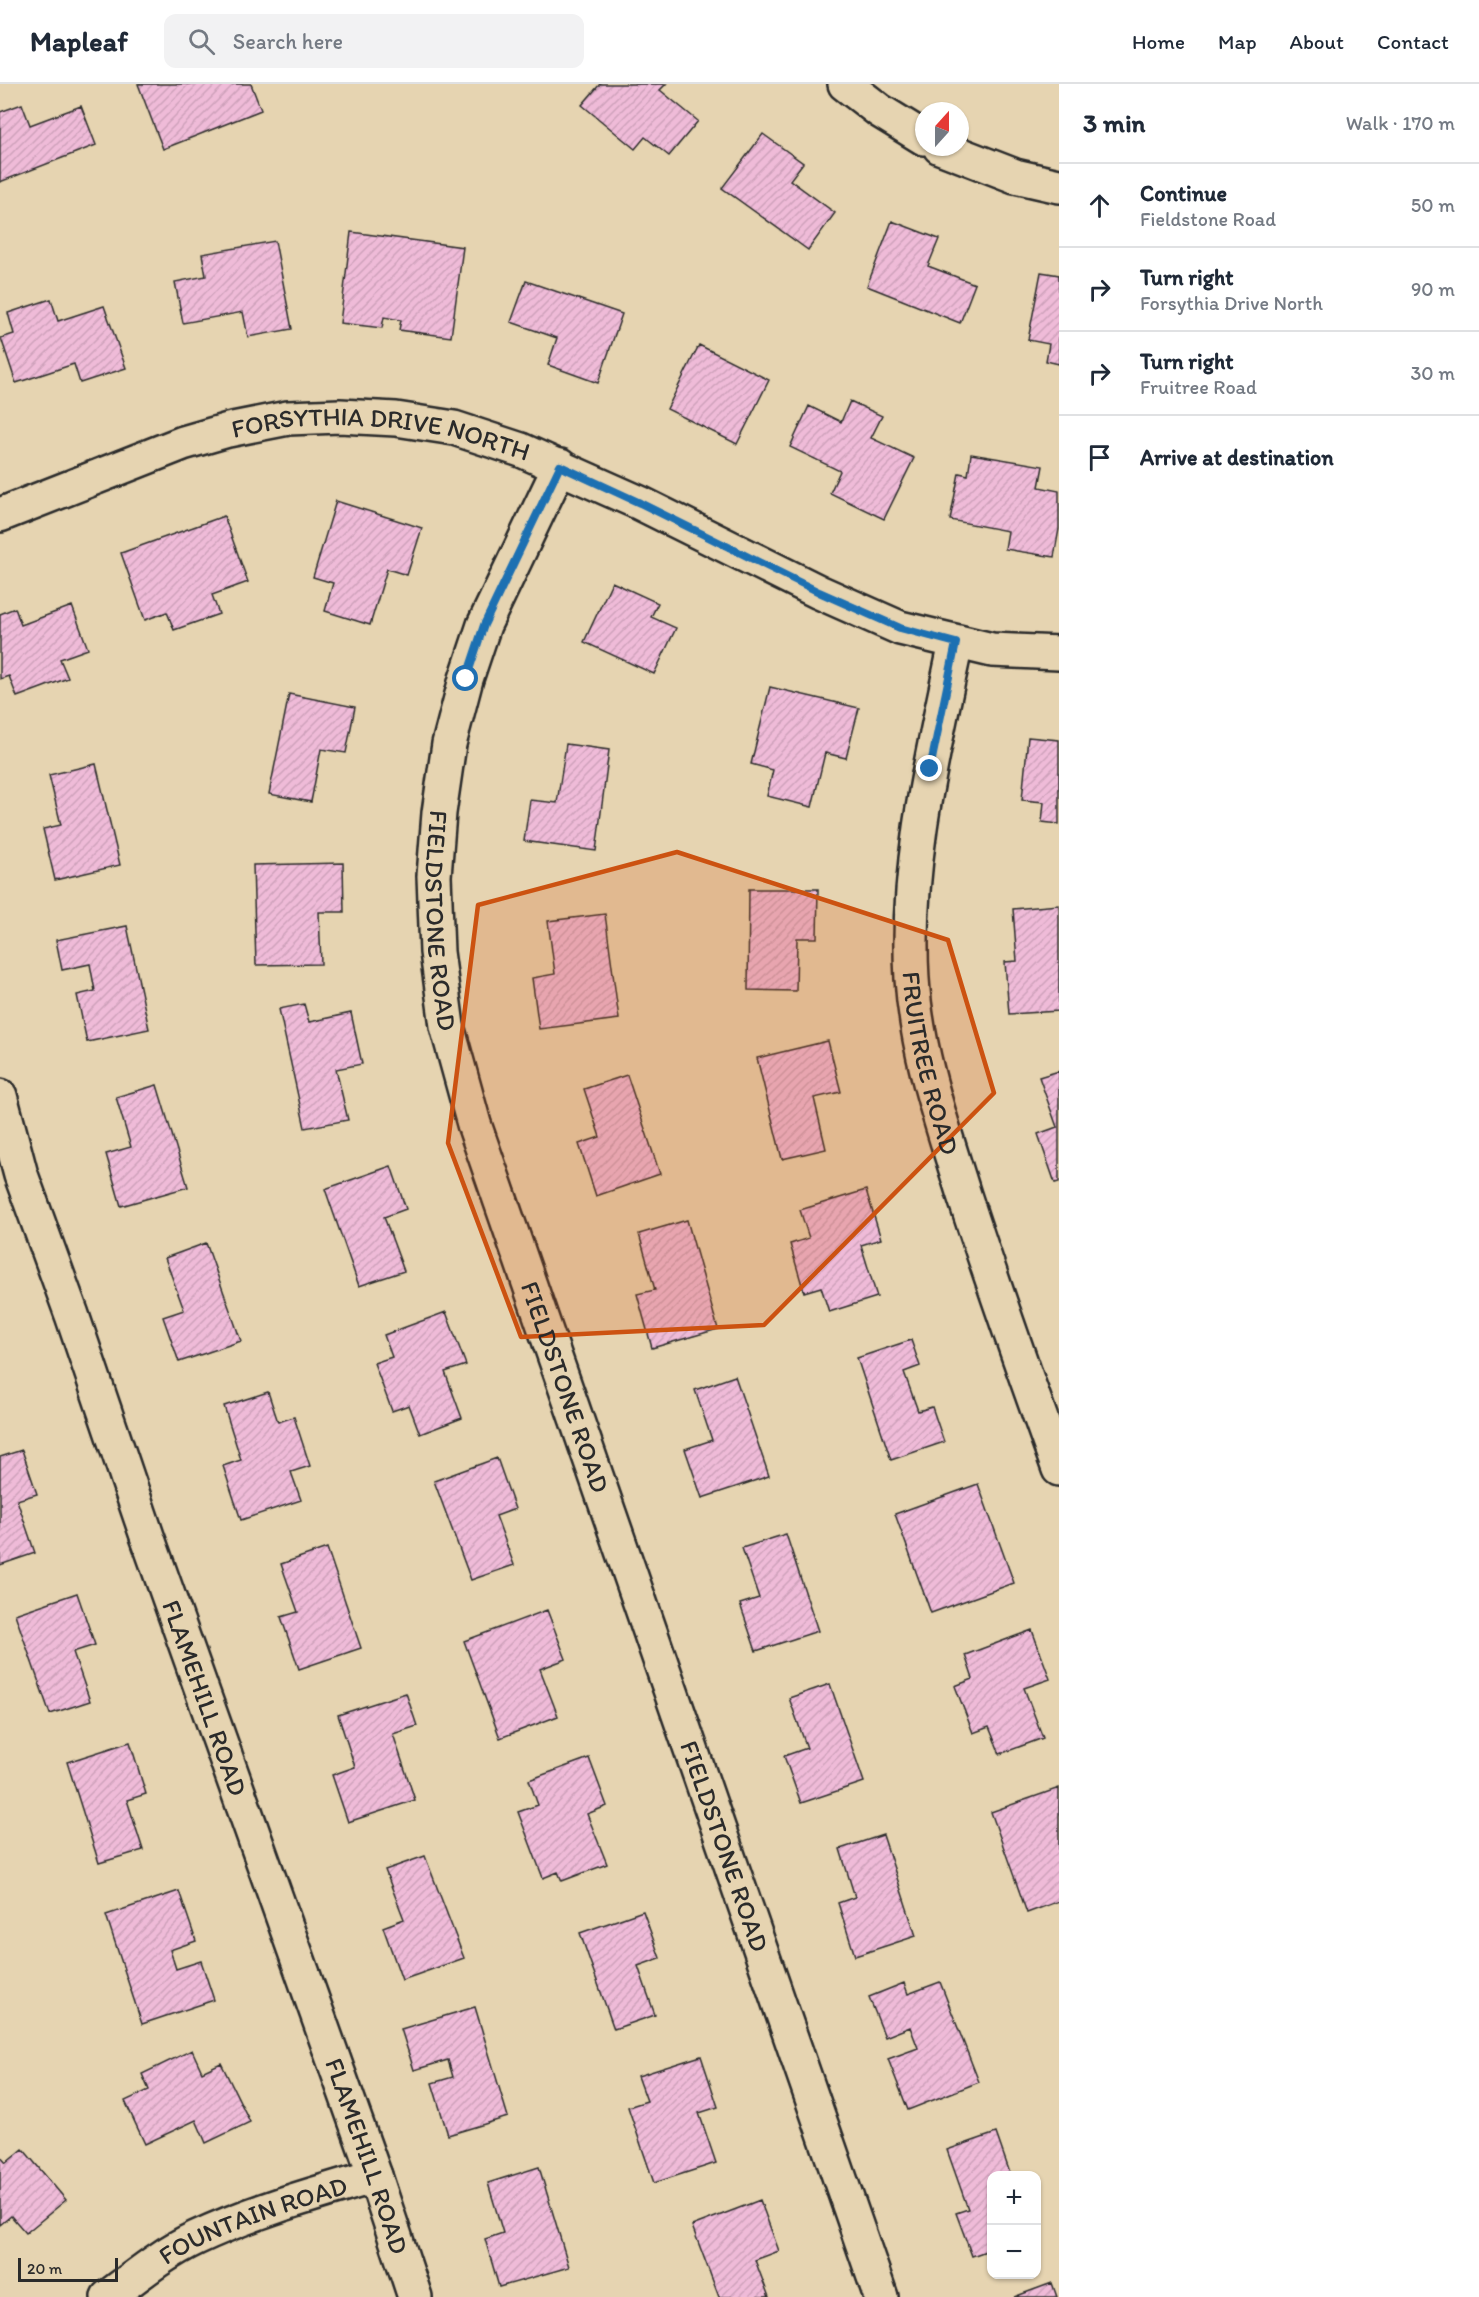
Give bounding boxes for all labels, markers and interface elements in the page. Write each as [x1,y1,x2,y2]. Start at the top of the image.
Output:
search box [164,14,584,68]
text: Mapleaf [30,24,128,58]
icon: search [185,25,218,58]
text: Search here [233,28,343,55]
text: Home [1132,29,1185,54]
text: Map [1218,29,1257,54]
text: About [1290,29,1344,54]
text: Contact [1377,29,1449,54]
north arrow [915,102,969,156]
text: 3 min [1083,107,1145,139]
text: Walk · 170 m [1346,111,1455,135]
text: Continue [1140,180,1227,207]
icon: ahead [1083,189,1116,222]
text: 50 m [1411,193,1455,217]
text: Fieldstone Road [1140,207,1276,231]
text: Turn right [1140,264,1234,291]
icon: right [1083,273,1116,306]
text: 90 m [1411,277,1455,301]
text: Forsythia Drive North [1140,291,1323,315]
text: Turn right [1140,348,1234,375]
icon: right [1083,357,1116,390]
text: 30 m [1410,361,1455,385]
text: Fruitree Road [1140,375,1257,399]
street label: FORSYTHIA DRIVE NORTH [229,400,534,468]
icon: arrive [1083,441,1116,474]
text: Arrive at destination [1140,444,1334,471]
route start [452,665,478,691]
route end [916,755,942,781]
street label: FIELDSTONE ROAD [418,809,463,1033]
street label: FRUITREE ROAD [896,970,966,1159]
street label: FIELDSTONE ROAD [514,1277,617,1497]
street label: FLAMEHILL ROAD [155,1596,254,1800]
street label: FIELDSTONE ROAD [673,1736,776,1956]
street label: FLAMEHILL ROAD [318,2054,416,2258]
street label: FOUNTAIN ROAD [153,2169,351,2271]
map controls [987,2171,1041,2279]
button: + [987,2171,1041,2225]
button: − [987,2225,1041,2279]
scale bar [18,2255,118,2282]
text: 20 m [27,2259,62,2278]

